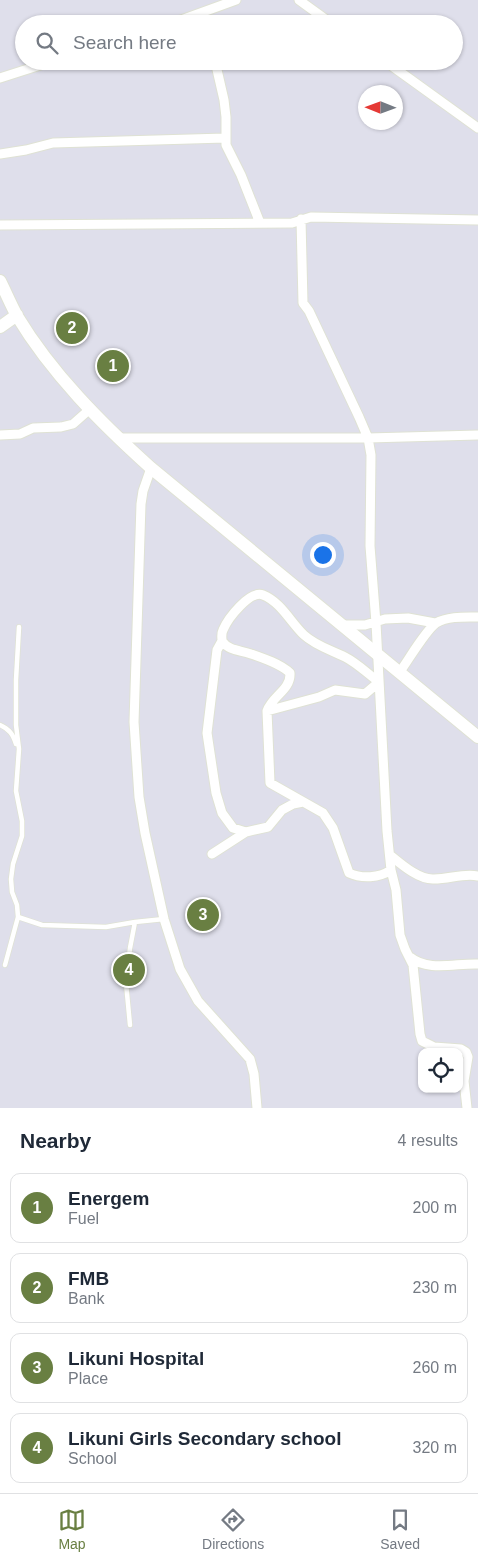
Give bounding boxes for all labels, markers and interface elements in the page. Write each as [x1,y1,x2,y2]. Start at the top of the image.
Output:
search box [15,15,463,70]
icon: search [33,29,61,57]
text: Search here [73,32,177,53]
north arrow [358,85,403,130]
pin: 2 [56,309,88,347]
pin: 1 [97,347,129,385]
your location [310,542,336,568]
pin: 3 [187,896,219,934]
pin: 4 [113,951,145,989]
map controls [418,1048,463,1093]
button: locate [418,1048,463,1093]
text: Nearby [20,1129,91,1152]
text: 4 results [398,1132,458,1149]
text: Energem [68,1188,149,1209]
text: 1 [33,1199,41,1216]
text: 200 m [413,1199,457,1216]
text: Fuel [68,1210,99,1227]
text: FMB [68,1268,109,1289]
text: 2 [33,1279,41,1296]
text: 230 m [413,1279,457,1296]
text: Bank [68,1290,104,1307]
text: Likuni Hospital [68,1348,204,1369]
text: 3 [33,1359,41,1376]
text: 260 m [413,1359,457,1376]
text: Place [68,1370,108,1387]
text: Likuni Girls Secondary school [68,1428,341,1449]
text: 4 [33,1439,41,1456]
text: 320 m [413,1439,457,1456]
text: School [68,1450,117,1467]
tab: Map [58,1506,86,1552]
tab: Directions [202,1506,264,1552]
tab: Saved [380,1506,420,1552]

